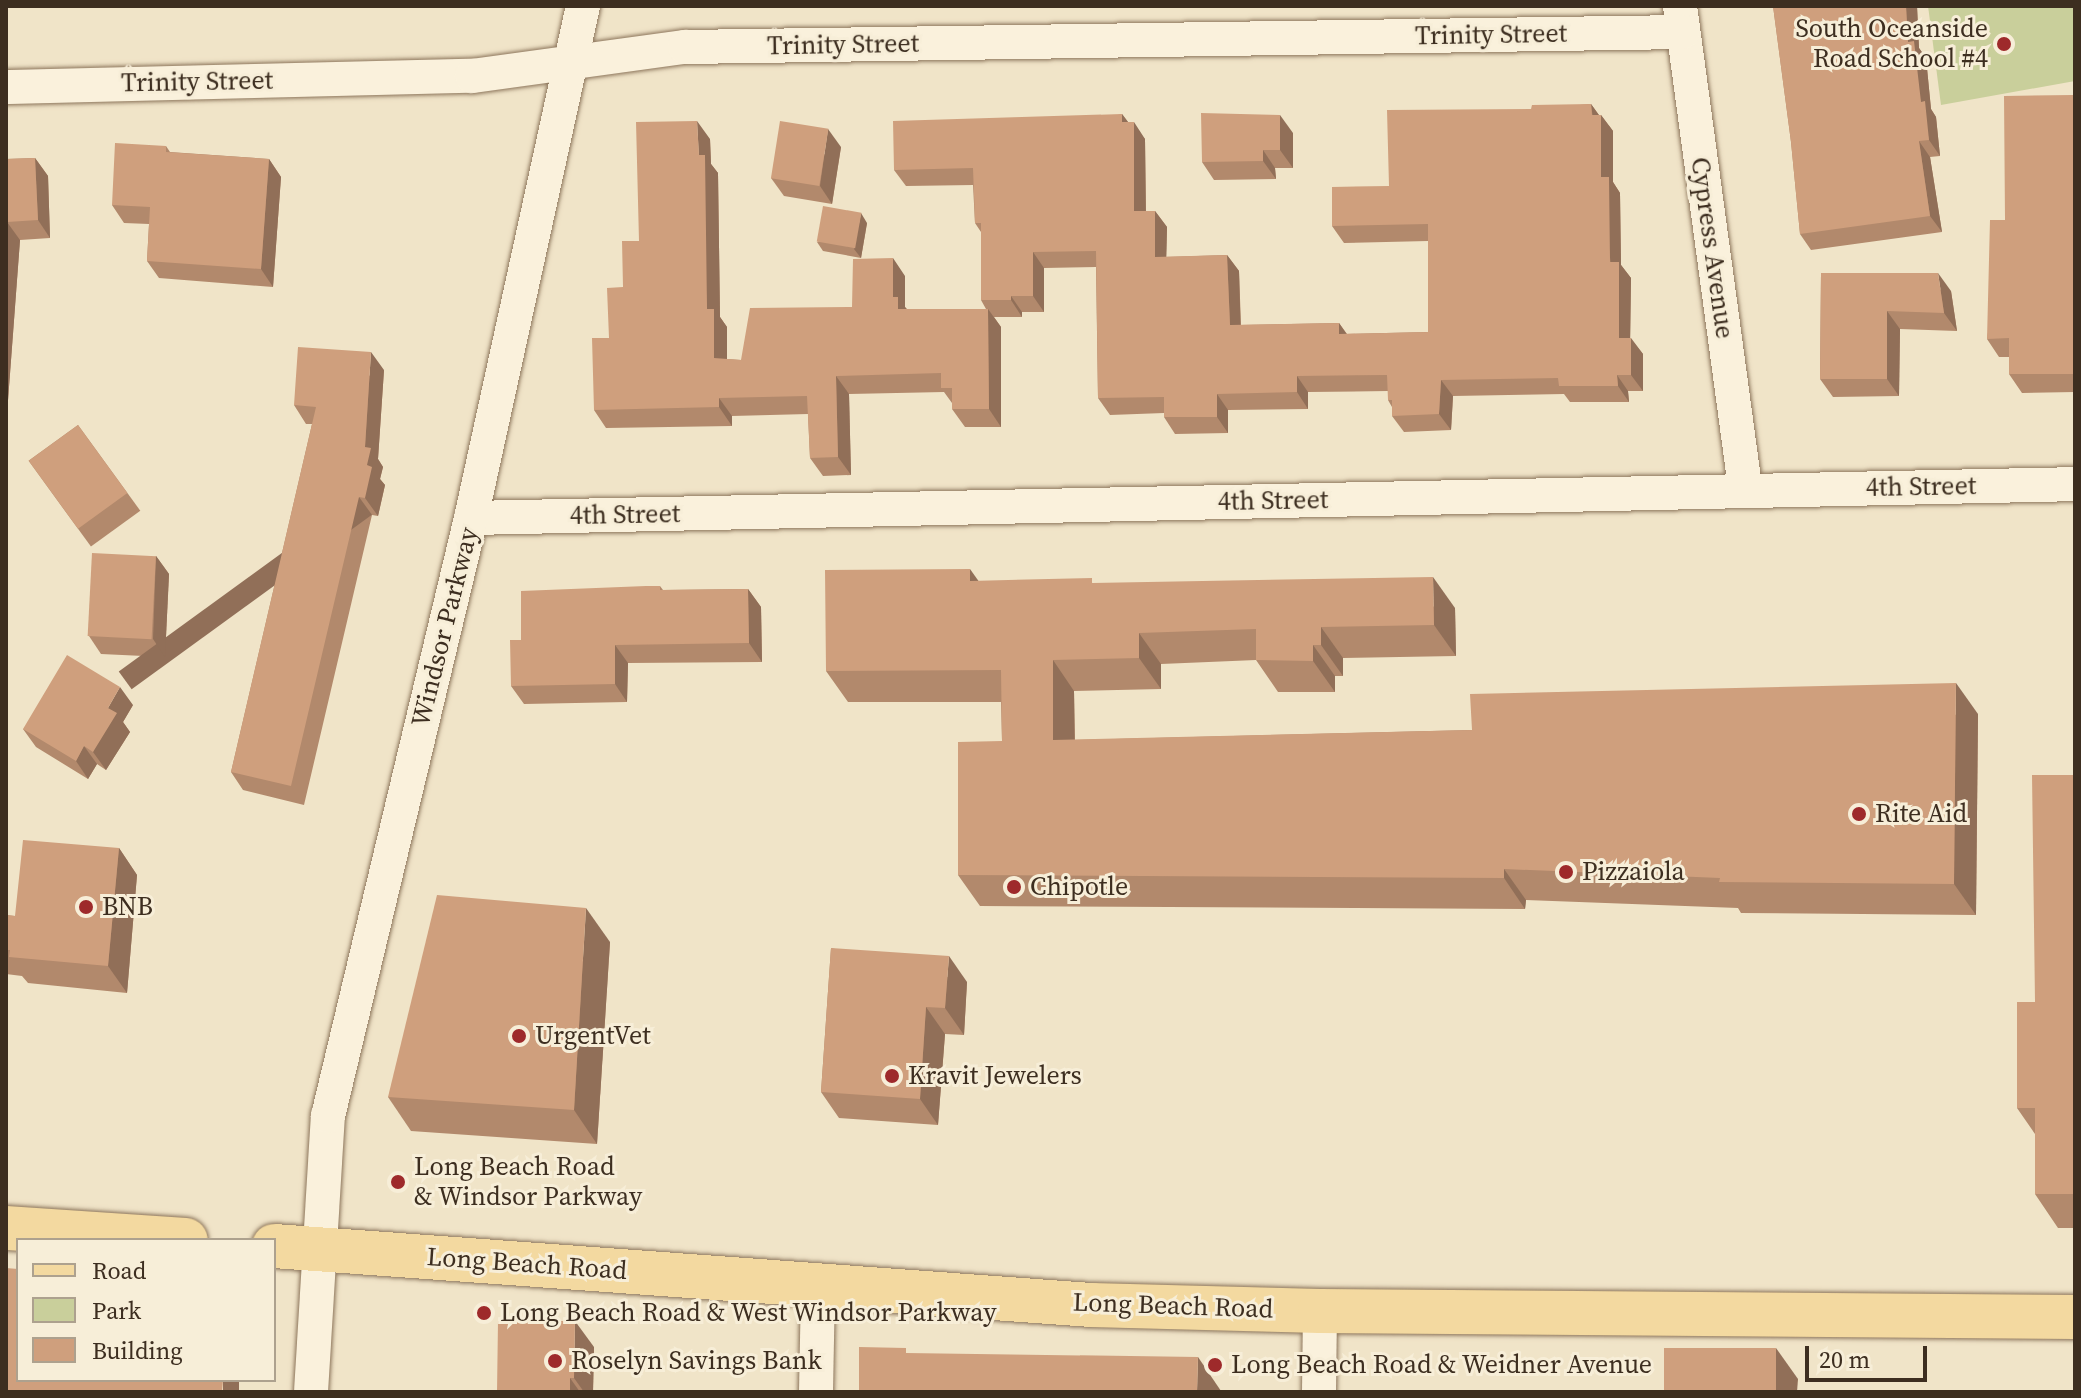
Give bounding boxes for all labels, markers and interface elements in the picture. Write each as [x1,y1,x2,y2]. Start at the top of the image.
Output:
place label: South Oceanside Road School #4 [1795,13,1988,74]
street label: Trinity Street [1415,18,1567,52]
street label: Trinity Street [767,28,919,62]
marker: South Oceanside Road School #4 [1995,35,2013,53]
street label: Trinity Street [121,65,273,99]
street label: Cypress Avenue [1684,155,1740,341]
street label: 4th Street [1866,470,1976,504]
street label: 4th Street [1218,484,1328,518]
street label: 4th Street [570,498,680,532]
street label: Windsor Parkway [405,524,485,730]
place label: Rite Aid [1875,798,1967,830]
marker: Rite Aid [1850,805,1868,823]
place label: Pizzaiola [1582,856,1685,888]
marker: Pizzaiola [1557,863,1575,881]
place label: Chipotle [1030,871,1128,903]
marker: Chipotle [1005,878,1023,896]
place label: BNB [102,891,153,923]
marker: BNB [77,898,95,916]
place label: UrgentVet [535,1020,651,1052]
marker: UrgentVet [510,1027,528,1045]
place label: Kravit Jewelers [908,1060,1082,1092]
marker: Kravit Jewelers [883,1067,901,1085]
place label: Long Beach Road & Windsor Parkway [414,1151,643,1212]
marker: Long Beach Road & Windsor Parkway [389,1173,407,1191]
legend [16,1238,276,1382]
street label: Long Beach Road [426,1241,628,1287]
text: Road [92,1254,146,1287]
street label: Long Beach Road [1072,1287,1274,1325]
text: Park [92,1294,141,1327]
place label: Long Beach Road & West Windsor Parkway [500,1297,998,1329]
marker: Long Beach Road & West Windsor Parkway [475,1304,493,1322]
scale bar [1809,1330,1931,1380]
text: Building [92,1334,183,1367]
text: 20 m [1819,1343,1870,1376]
place label: Roselyn Savings Bank [571,1345,822,1377]
place label: Long Beach Road & Weidner Avenue [1231,1349,1653,1381]
marker: Roselyn Savings Bank [546,1352,564,1370]
marker: Long Beach Road & Weidner Avenue [1206,1356,1224,1374]

